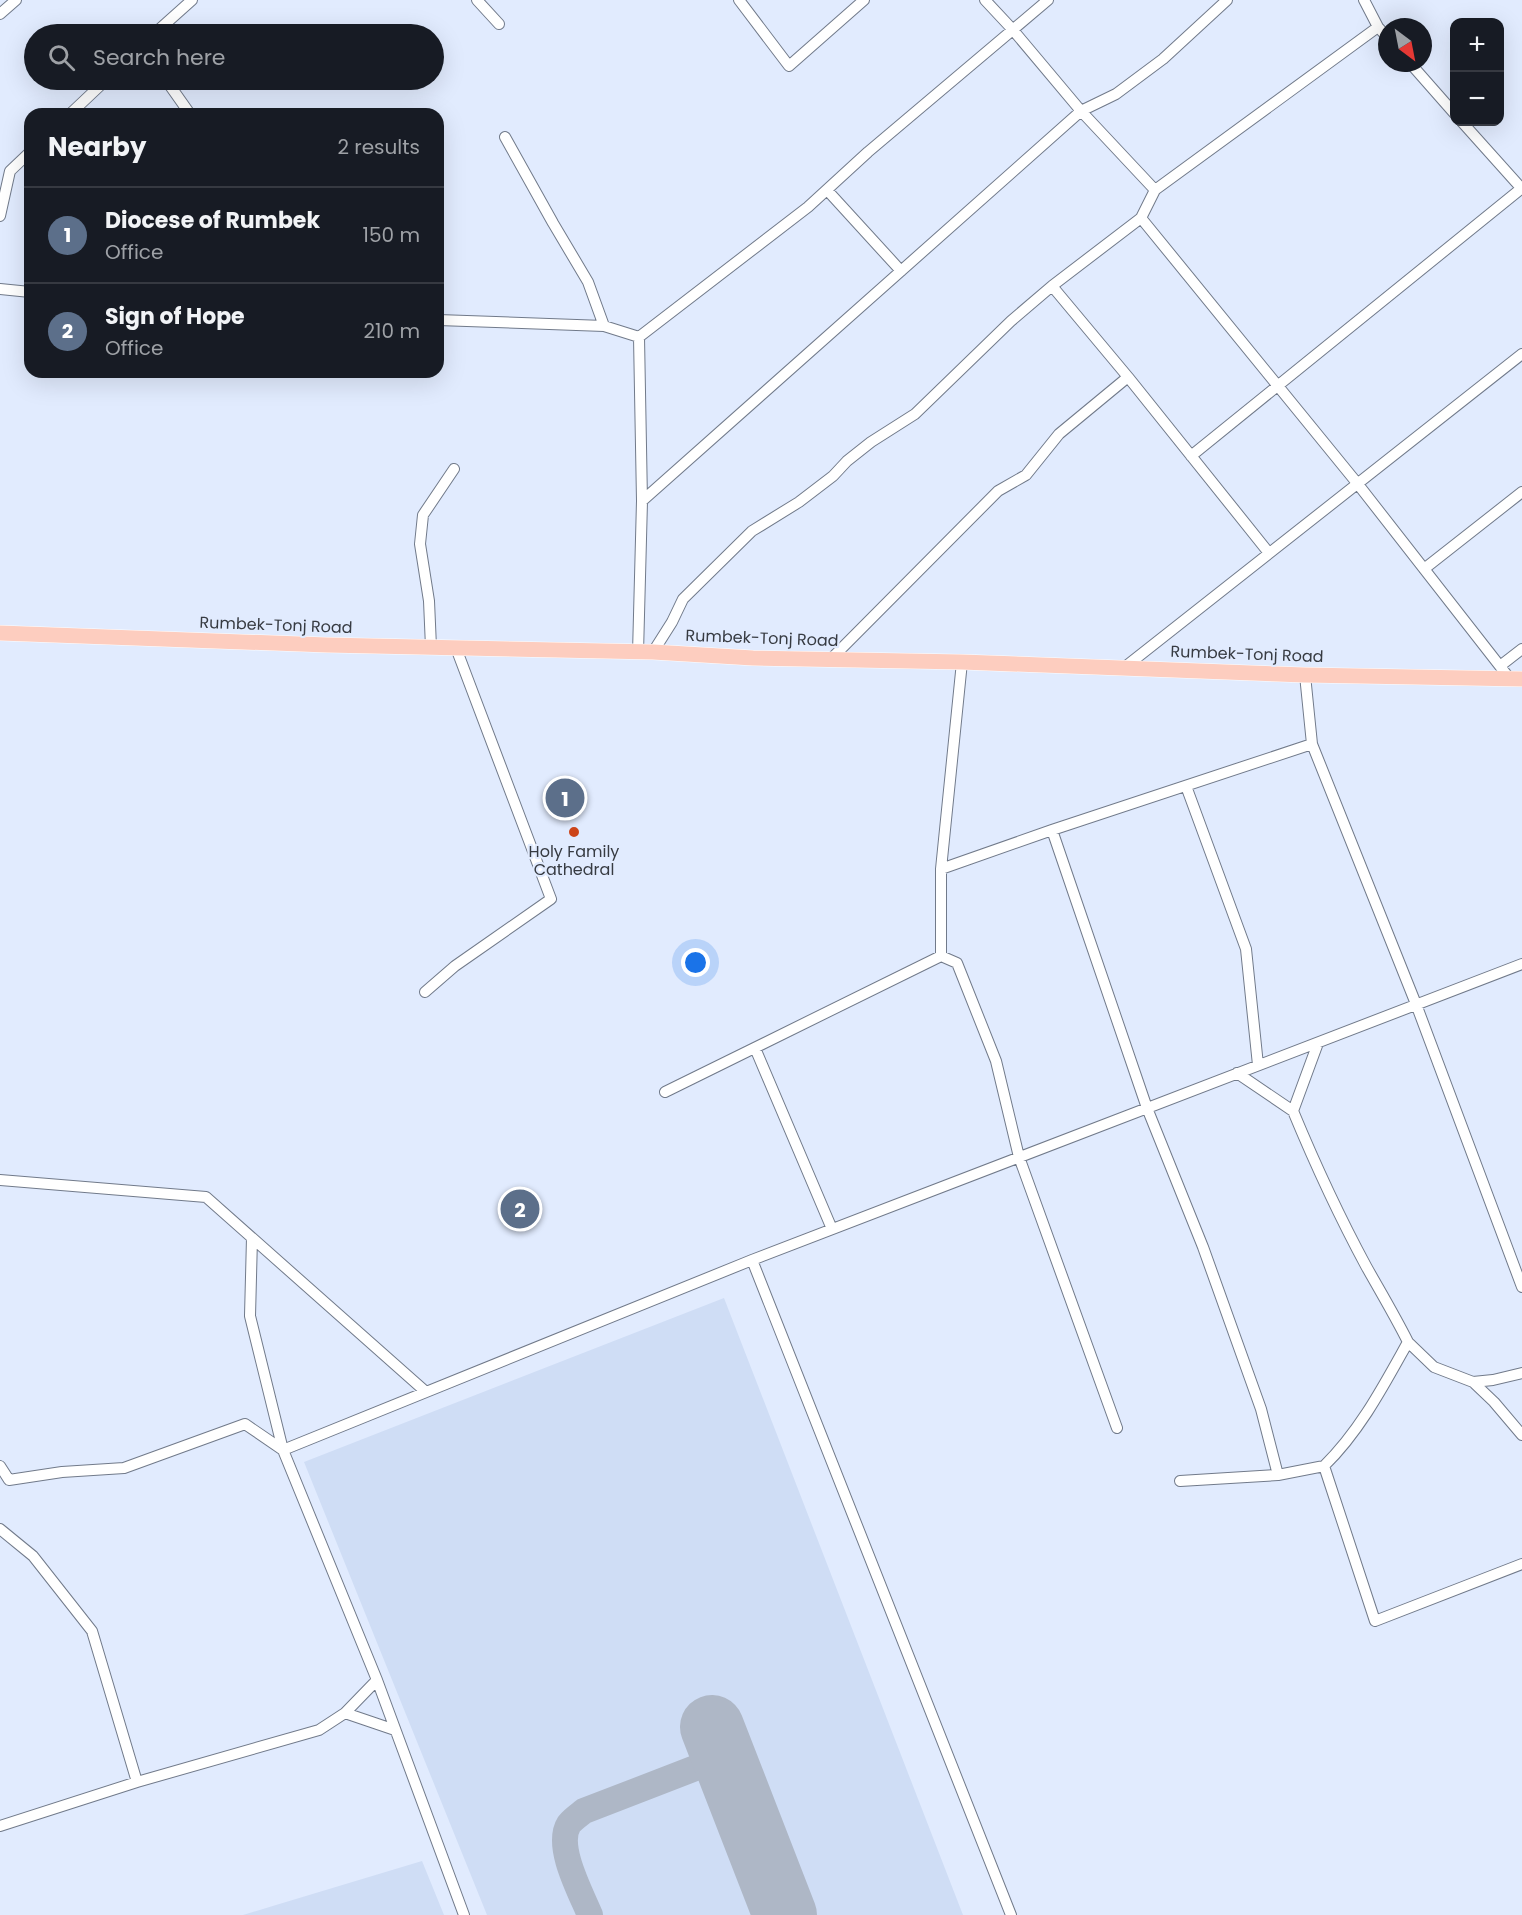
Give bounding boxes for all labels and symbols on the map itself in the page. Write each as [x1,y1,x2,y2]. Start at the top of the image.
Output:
north arrow [1378,18,1432,72]
street label: Rumbek-Tonj Road [199,611,353,639]
street label: Rumbek-Tonj Road [685,624,839,652]
street label: Rumbek-Tonj Road [1170,640,1324,668]
pin: 1 [546,776,584,820]
marker: Holy Family Cathedral [567,825,581,839]
place label: Holy Family Cathedral [529,840,619,881]
your location [681,948,710,977]
pin: 2 [500,1186,540,1232]

